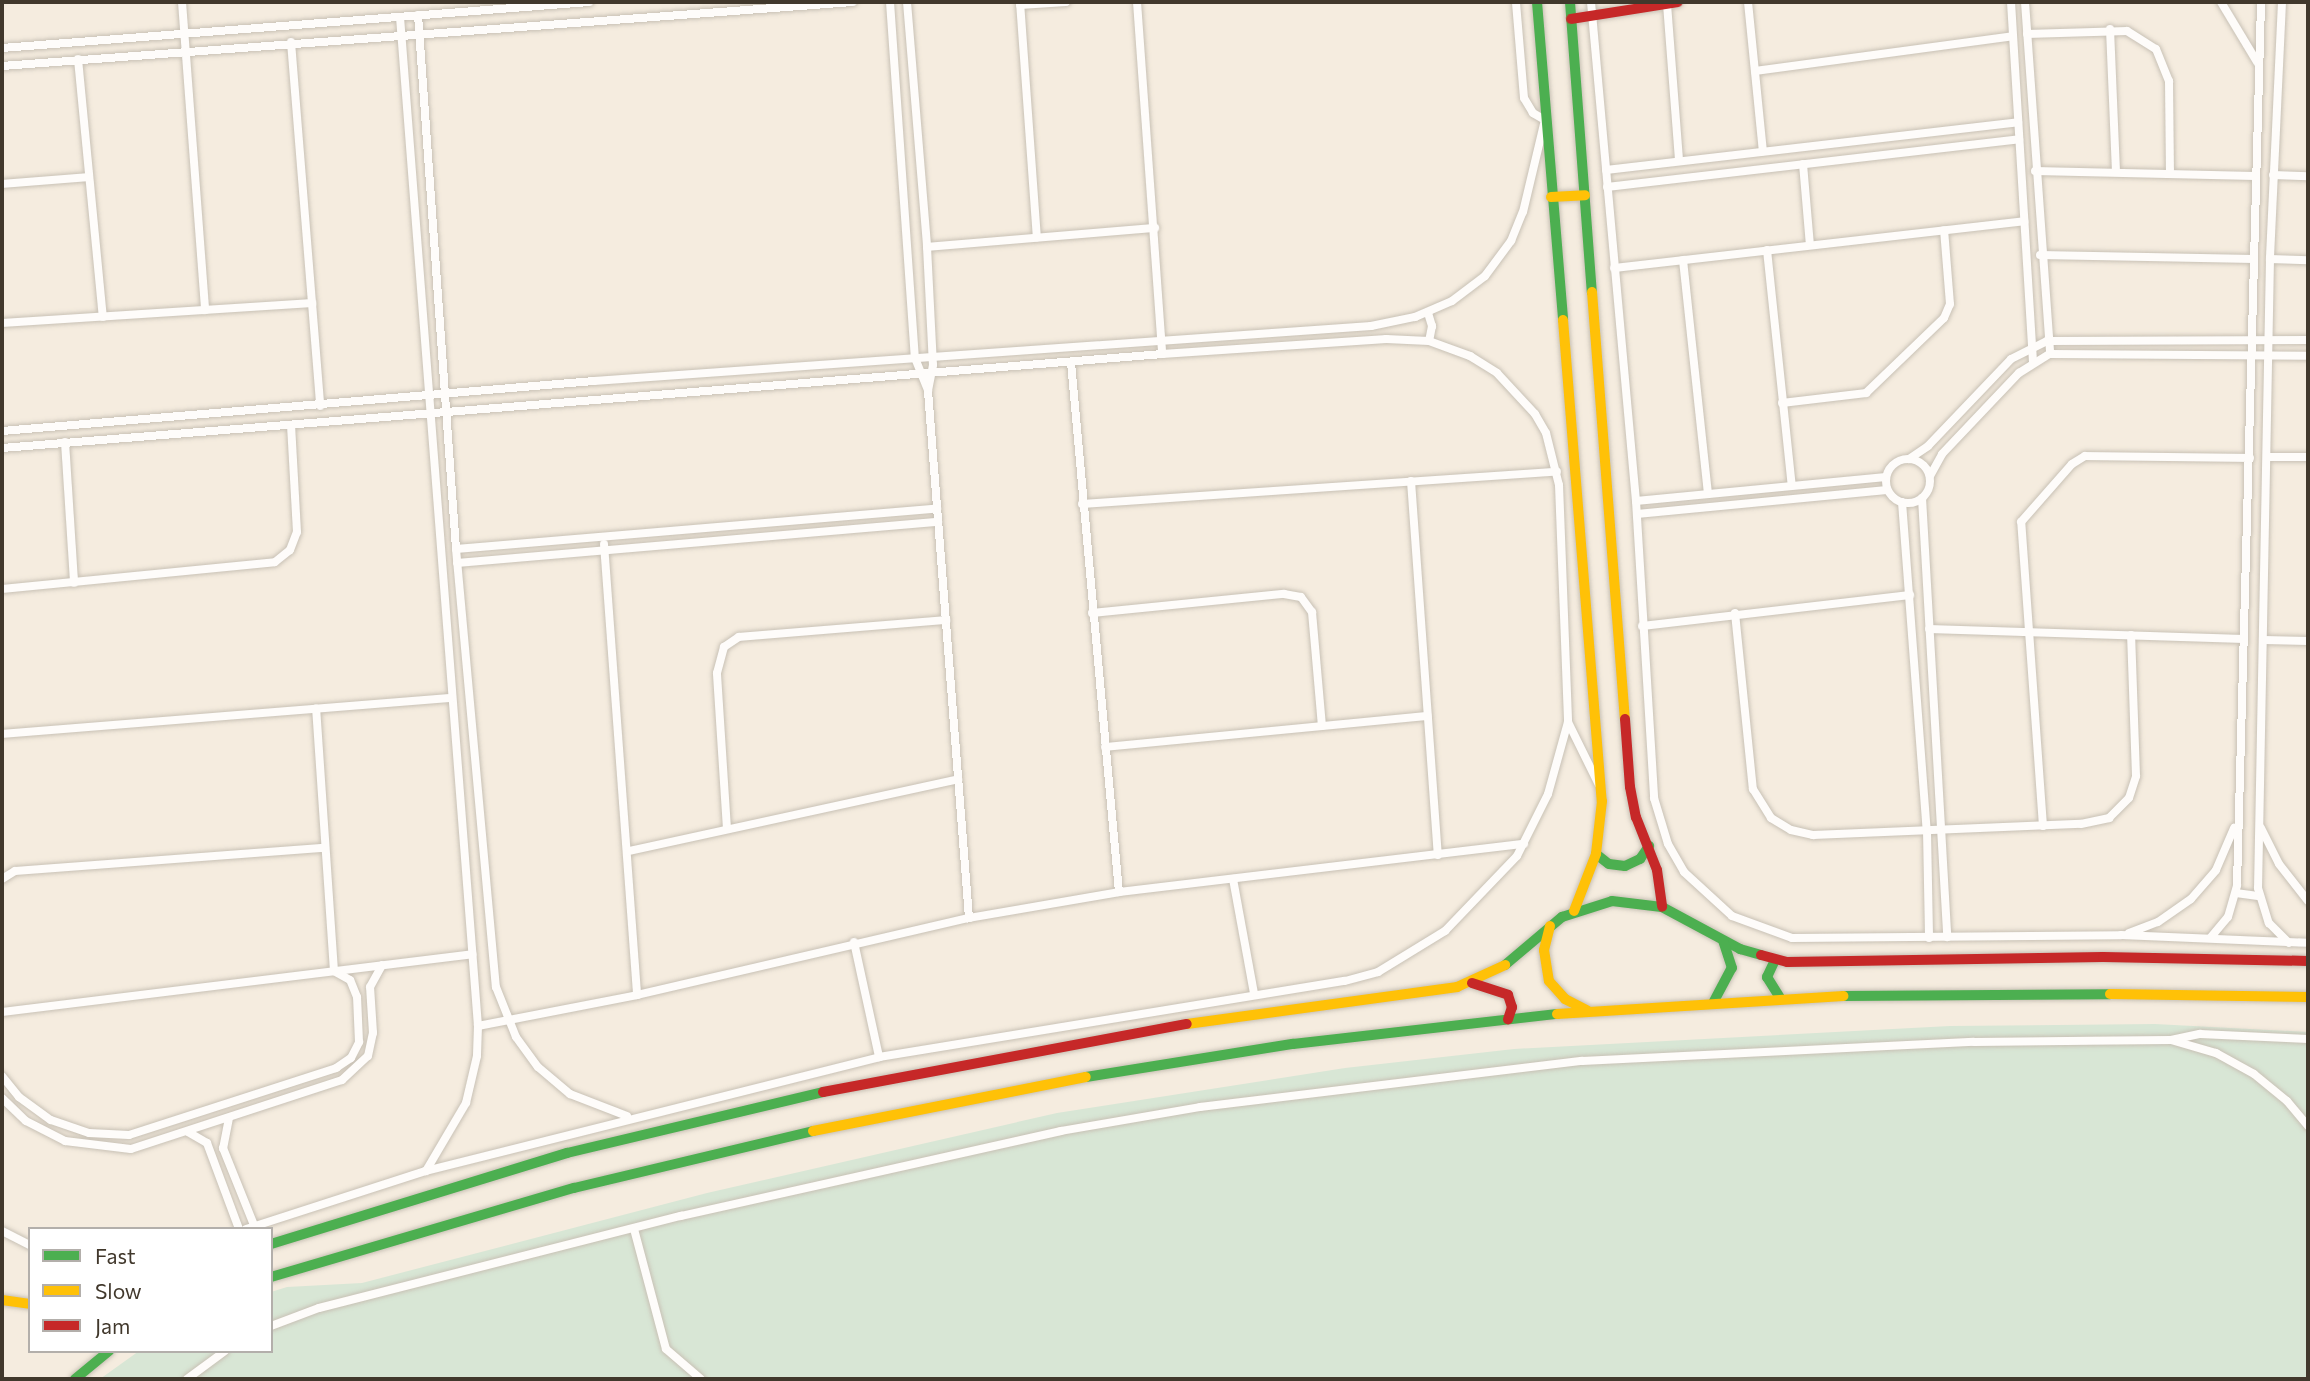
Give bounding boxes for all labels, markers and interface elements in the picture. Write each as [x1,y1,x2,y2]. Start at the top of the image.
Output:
legend [28,1227,273,1353]
text: Fast [95,1243,136,1268]
text: Slow [95,1278,142,1303]
text: Jam [95,1313,130,1338]

